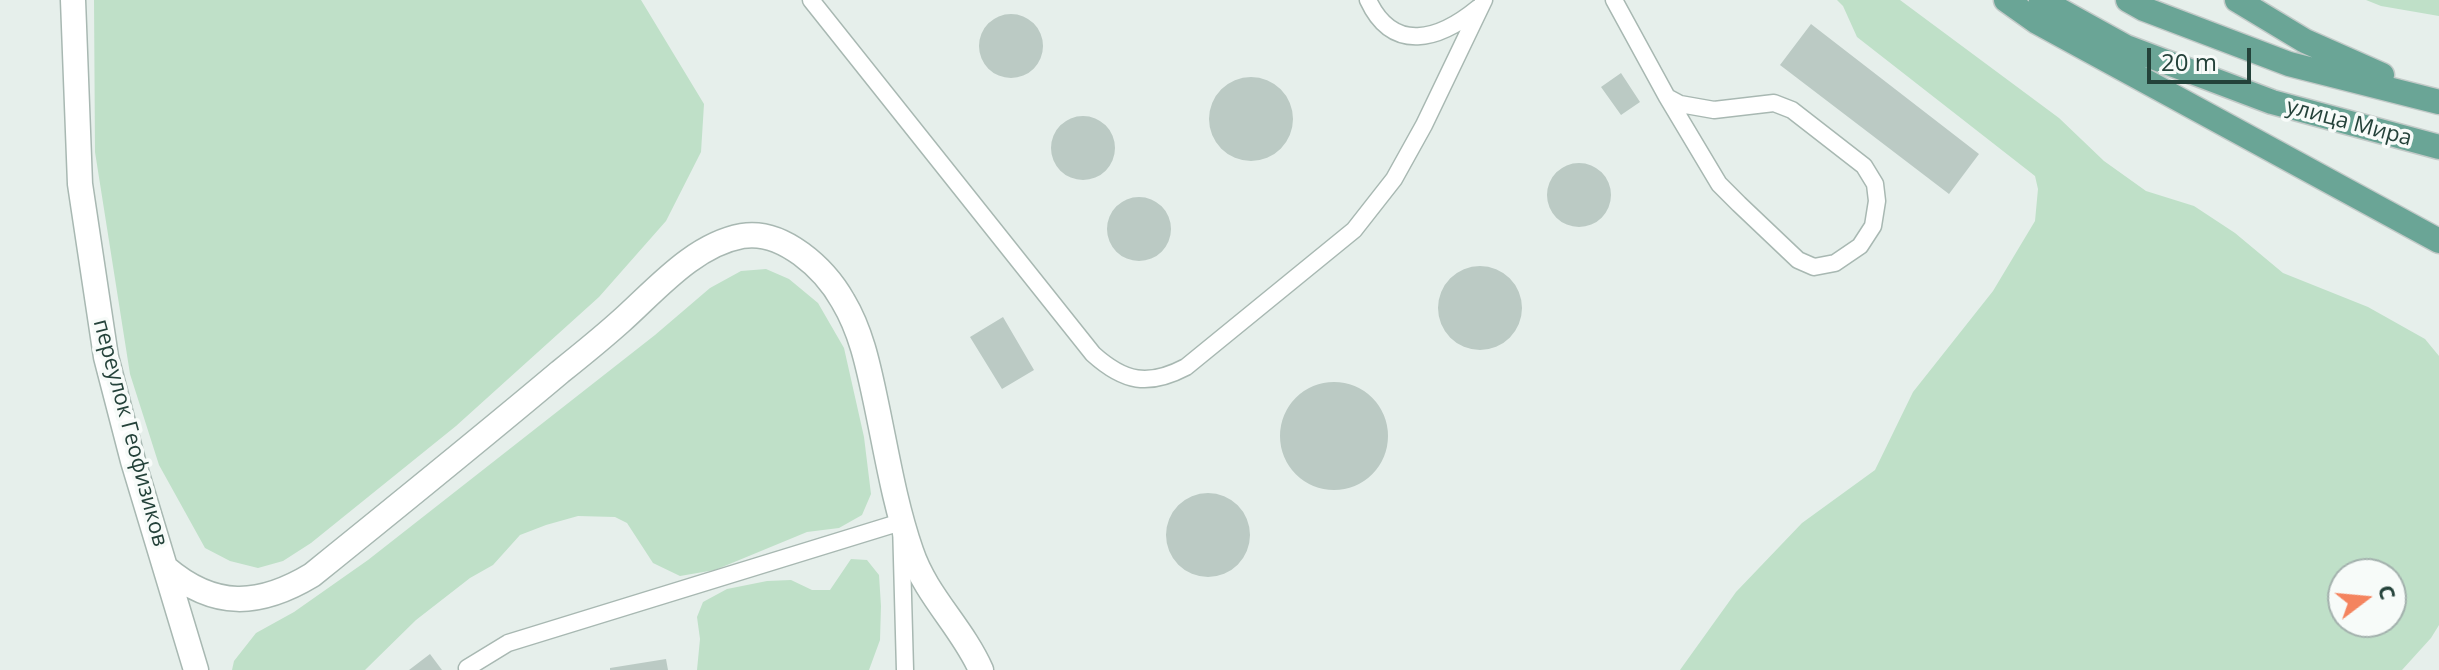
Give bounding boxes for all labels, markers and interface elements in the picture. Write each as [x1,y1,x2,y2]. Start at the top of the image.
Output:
scale bar [2151,32,2255,82]
text: 20 m [2161,45,2217,78]
street label: улица Мира [2283,94,2415,152]
street label: переулок Геофизиков [87,316,173,550]
north arrow [2327,558,2407,638]
text: С [2372,581,2405,603]

